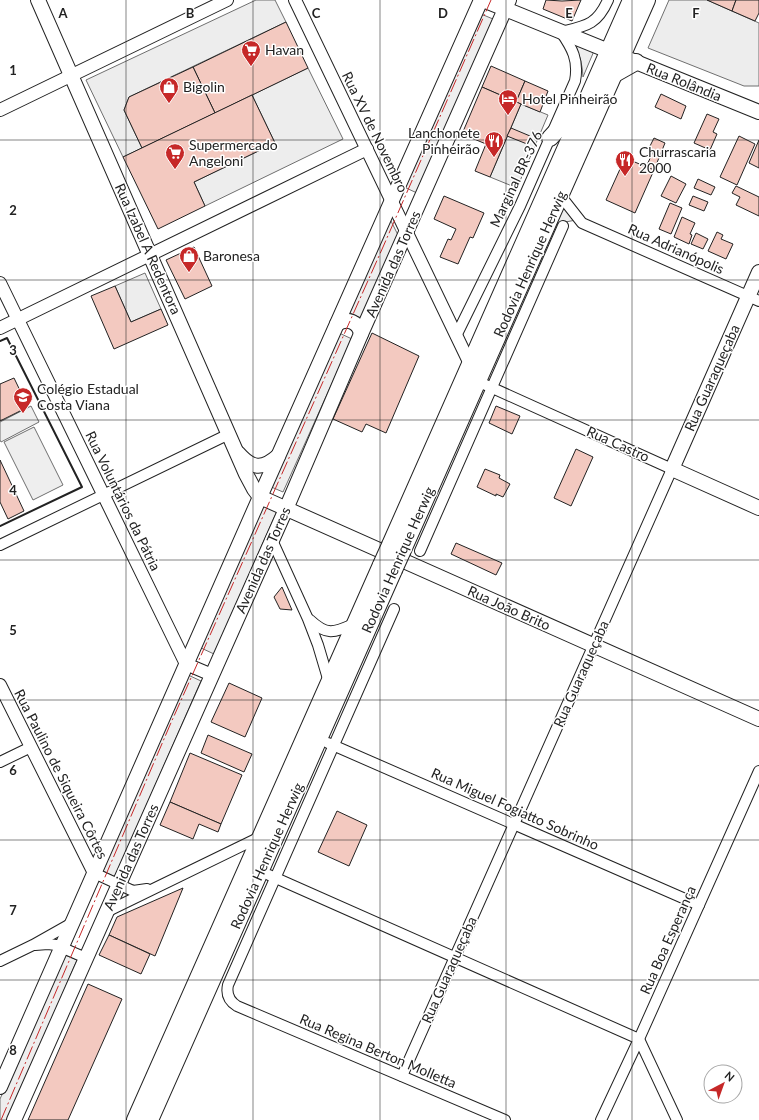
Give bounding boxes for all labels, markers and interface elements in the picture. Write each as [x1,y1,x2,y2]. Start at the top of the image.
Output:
text: A [57,5,68,21]
text: B [186,5,195,21]
text: C [312,5,321,21]
text: D [438,5,448,21]
text: E [565,5,573,21]
text: F [692,5,700,21]
supermarket icon: Havan [240,39,262,67]
place label: Havan [265,41,304,58]
street label: Rua Rolândia [644,59,724,104]
text: 1 [9,62,17,78]
street label: Rua XV de Novembro [339,69,412,195]
shop icon: Bigolin [158,76,180,104]
place label: Bigolin [183,78,225,95]
hotel icon: Hotel Pinheirão [497,88,519,116]
place label: Hotel Pinheirão [522,90,618,107]
place label: Lanchonete Pinheirão [408,124,480,157]
street label: Marginal BR-376 [486,128,545,230]
restaurant icon: Lanchonete Pinheirão [483,130,505,158]
place label: Supermercado Angeloni [189,136,278,169]
supermarket icon: Supermercado Angeloni [164,142,186,170]
place label: Churrascaria 2000 [639,143,716,176]
restaurant icon: Churrascaria 2000 [614,149,636,177]
street label: Rua Izabel A Redentora [112,181,185,317]
street label: Rodovia Henrique Herwig [490,188,570,340]
text: 2 [9,202,17,218]
street label: Avenida das Torres [361,208,424,320]
street label: Rua Adrianópolis [626,220,727,277]
shop icon: Baronesa [178,245,200,273]
place label: Baronesa [203,247,260,264]
street label: Rua Guaraqueçaba [680,322,743,434]
text: 3 [9,342,17,358]
place label: Colégio Estadual Costa Viana [37,380,139,413]
school or university icon: Colégio Estadual Costa Viana [12,386,34,414]
street label: Rua Castro [584,422,652,465]
street label: Rua Voluntários da Pátria [82,428,165,573]
text: 4 [9,482,17,498]
street label: Rodovia Henrique Herwig [358,484,438,636]
street label: Avenida das Torres [231,504,294,616]
street label: Rua João Brito [465,582,553,633]
street label: Rua Guaraqueçaba [549,618,612,730]
text: 5 [9,622,17,638]
street label: Rua Paulino de Siqueira Côrtes [11,686,112,861]
text: 6 [9,762,17,778]
street label: Rua Miguel Fogiatto Sobrinho [429,764,602,853]
street label: Rodovia Henrique Herwig [227,780,307,932]
street label: Avenida das Torres [99,801,162,913]
street label: Rua Boa Esperança [636,883,699,997]
text: 7 [9,902,17,918]
street label: Rua Guaraqueçaba [417,914,480,1026]
street label: Rua Regina Berton Molletta [297,1010,459,1091]
text: 8 [9,1042,17,1058]
north arrow [703,1064,743,1104]
text: N [722,1068,737,1084]

